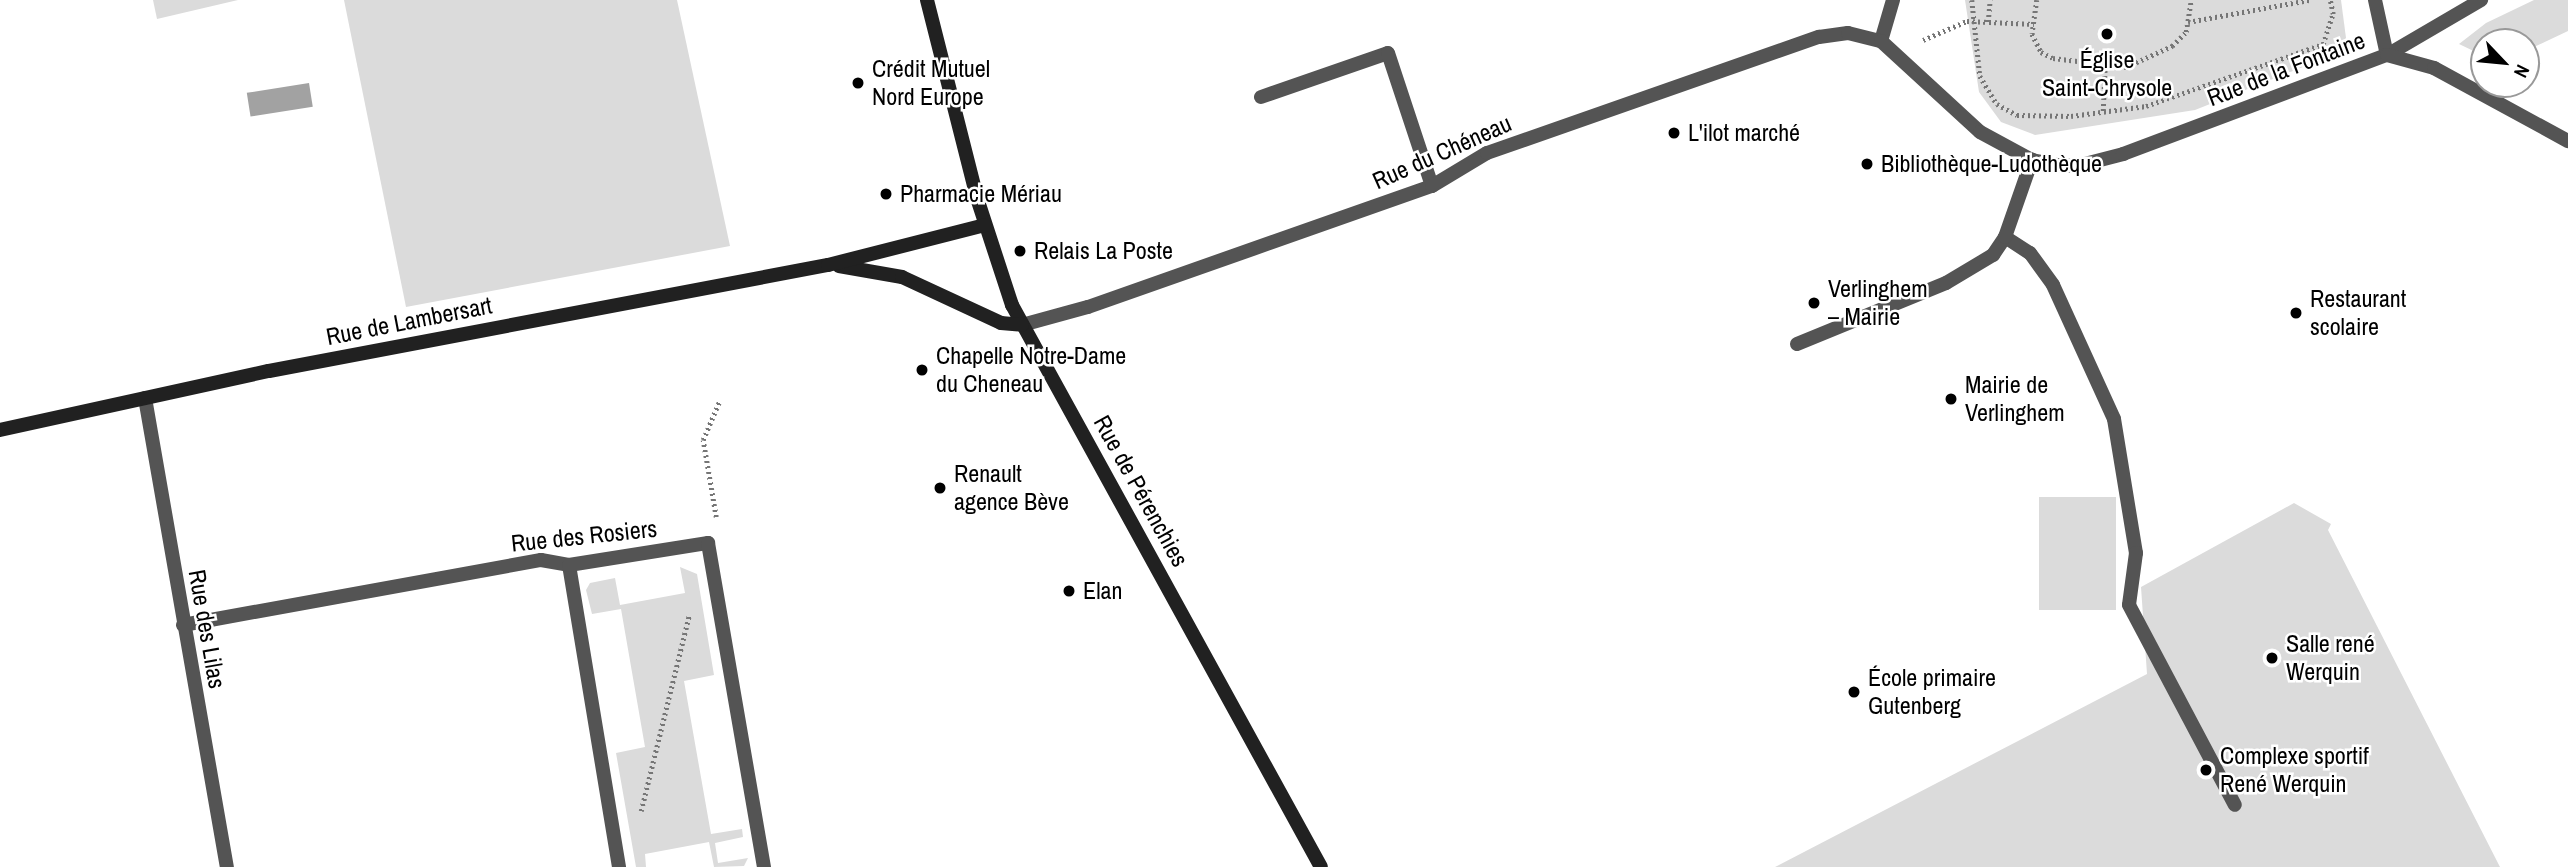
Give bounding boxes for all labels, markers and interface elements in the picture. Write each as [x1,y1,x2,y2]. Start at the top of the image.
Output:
marker: Église Saint-Chrysole [2099,26,2115,42]
street label: Rue de la Fontaine [2203,26,2369,112]
north arrow [2470,28,2540,98]
place label: Église Saint-Chrysole [2042,46,2172,102]
place label: Crédit Mutuel Nord Europe [872,55,990,111]
text: N [2508,61,2536,82]
marker: Crédit Mutuel Nord Europe [850,75,866,91]
street label: Rue du Chéneau [1368,109,1516,195]
place label: L'ilot marché [1688,119,1800,147]
marker: L'ilot marché [1666,125,1682,141]
place label: Bibliothèque-Ludothèque [1881,150,2102,178]
marker: Bibliothèque-Ludothèque [1859,156,1875,172]
place label: Pharmacie Mériau [900,180,1062,208]
marker: Pharmacie Mériau [878,186,894,202]
place label: Relais La Poste [1034,237,1173,265]
marker: Relais La Poste [1012,243,1028,259]
place label: Verlinghem – Mairie [1828,275,1928,331]
place label: Restaurant scolaire [2310,285,2406,341]
street label: Rue de Lambersart [324,291,494,351]
marker: Verlinghem – Mairie [1806,295,1822,311]
marker: Restaurant scolaire [2288,305,2304,321]
place label: Chapelle Notre-Dame du Cheneau [936,342,1126,398]
marker: Chapelle Notre-Dame du Cheneau [914,362,930,378]
place label: Mairie de Verlinghem [1965,371,2065,427]
marker: Mairie de Verlinghem [1943,391,1959,407]
street label: Rue de Pérenchies [1088,410,1194,572]
place label: Renault agence Bève [954,460,1069,516]
marker: Renault agence Bève [932,480,948,496]
street label: Rue des Rosiers [510,514,658,558]
street label: Rue des Lilas [182,567,232,691]
place label: Elan [1083,577,1122,605]
marker: Elan [1061,583,1077,599]
place label: Salle rené Werquin [2286,630,2375,686]
marker: Salle rené Werquin [2264,650,2280,666]
place label: École primaire Gutenberg [1868,664,1996,720]
marker: École primaire Gutenberg [1846,684,1862,700]
place label: Complexe sportif René Werquin [2220,742,2369,798]
marker: Complexe sportif René Werquin [2198,762,2214,778]

